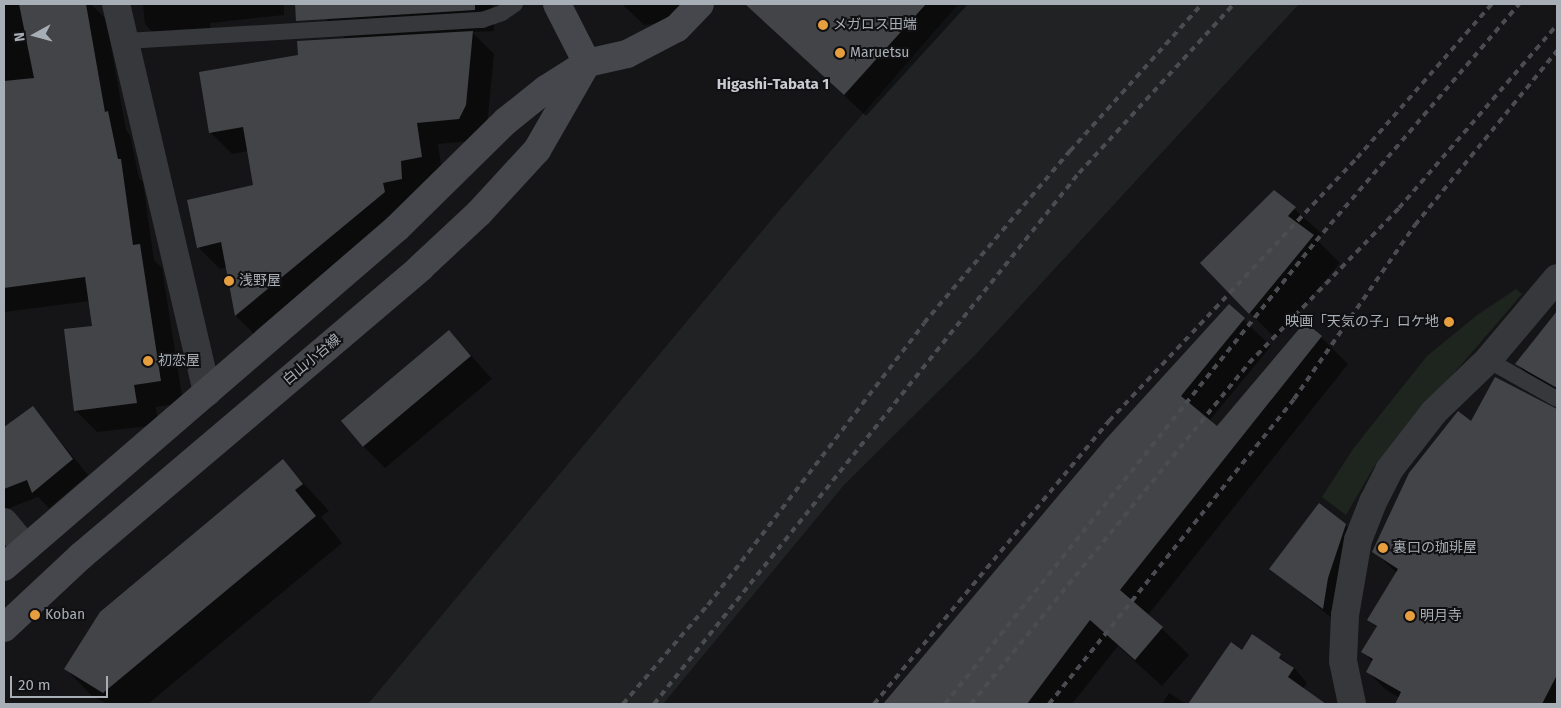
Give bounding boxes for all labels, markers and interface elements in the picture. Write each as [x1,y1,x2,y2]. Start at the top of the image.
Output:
north arrow [10,10,60,60]
place label: メガロス田端 [833,17,917,33]
marker: メガロス田端 [817,19,829,31]
text: N [11,31,29,43]
place label: Maruetsu [850,45,909,61]
marker: Maruetsu [834,47,846,59]
district label: Higashi-Tabata 1 [717,76,829,94]
place label: 浅野屋 [239,273,281,289]
marker: 浅野屋 [223,275,235,287]
place label: 映画「天気の子」ロケ地 [1285,314,1439,330]
marker: 映画「天気の子」ロケ地 [1443,316,1455,328]
street label: 白山小台線 [280,331,344,389]
place label: 初恋屋 [158,353,200,369]
marker: 初恋屋 [142,355,154,367]
place label: 裏口の珈琲屋 [1393,540,1477,556]
marker: 裏口の珈琲屋 [1377,542,1389,554]
place label: Koban [45,607,85,623]
place label: 明月寺 [1420,608,1462,624]
marker: Koban [29,609,41,621]
marker: 明月寺 [1404,610,1416,622]
scale bar [12,666,110,698]
text: 20 m [18,676,51,694]

